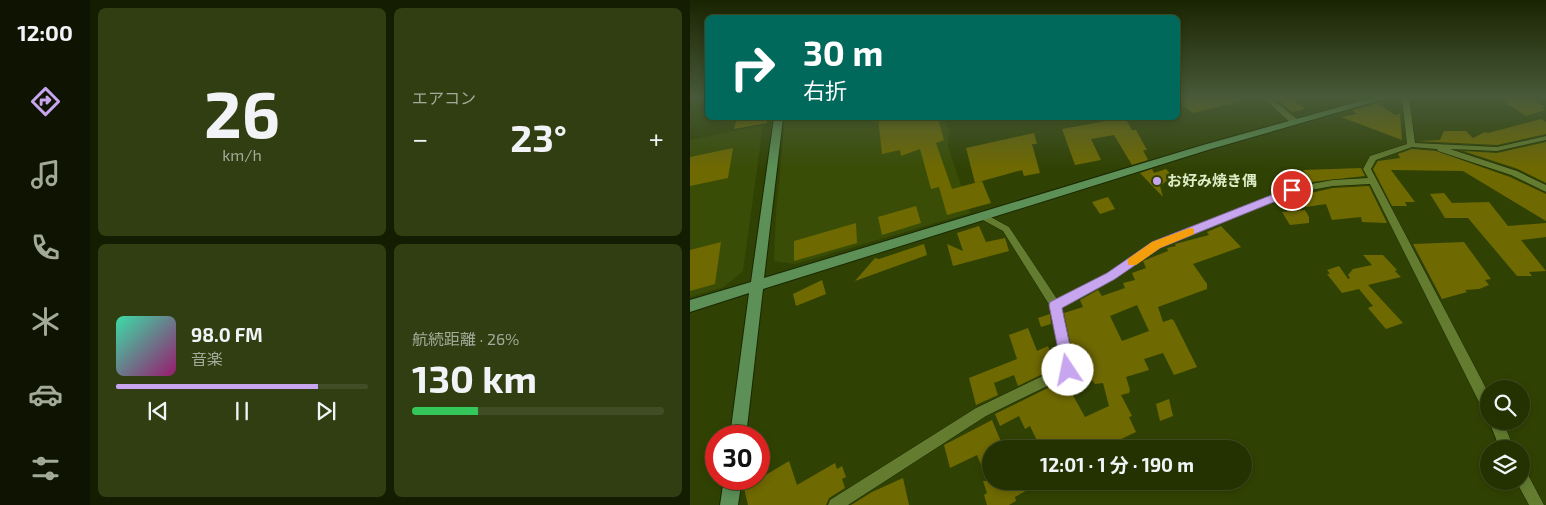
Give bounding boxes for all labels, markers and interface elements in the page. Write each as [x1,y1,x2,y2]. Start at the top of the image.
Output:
text: 12:00 [17,19,73,45]
text: 30 m [803,31,883,73]
icon: right [720,35,785,100]
text: 26 [204,73,280,151]
text: 右折 [803,77,847,103]
icon: directions [28,84,63,119]
text: エアコン [412,88,476,107]
text: 23° [510,114,567,160]
text: − [412,121,428,155]
text: + [649,121,664,155]
text: km/h [222,145,262,164]
icon: music [28,157,63,192]
pin [1271,169,1313,211]
place label: お好み焼き偶 [1167,171,1257,189]
marker: お好み焼き偶 [1151,175,1163,187]
icon: arrive [1278,176,1306,204]
icon: phone [28,230,63,265]
icon: climate [28,304,63,339]
text: 98.0 FM [191,323,263,346]
text: 航続距離 · 26% [412,329,519,348]
position arrow [1041,343,1093,395]
text: 音楽 [191,349,223,368]
text: 130 km [412,355,537,401]
icon: car [28,377,63,412]
map controls [1480,380,1530,490]
button: search [1480,380,1530,430]
icon: previous [144,397,172,425]
icon: pause [228,397,256,425]
icon: next [312,397,340,425]
speed limit sign: 30 [705,425,770,490]
button: layers [1480,440,1530,490]
icon: filters [28,451,63,486]
text: 12:01 · 1 分 · 190 m [1040,453,1194,476]

